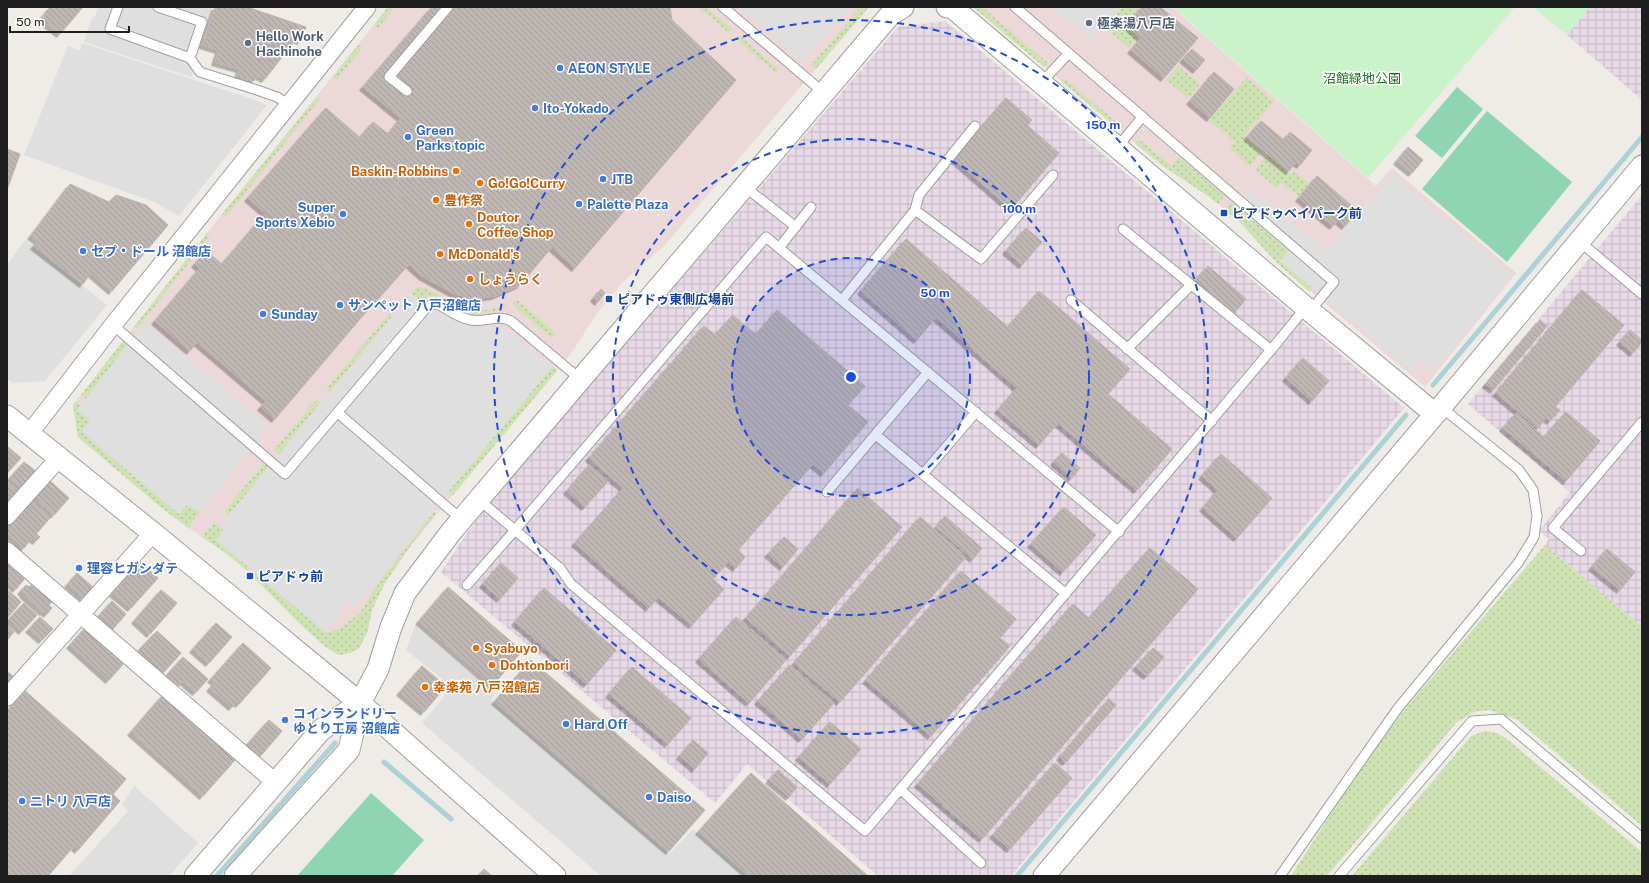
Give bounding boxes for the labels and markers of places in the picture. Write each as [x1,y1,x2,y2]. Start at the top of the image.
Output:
place label: 極楽湯八戸店 [1097,16,1175,31]
marker: 極楽湯八戸店 [1084,18,1094,28]
place label: Hello Work Hachinohe [256,29,324,59]
marker: Hello Work Hachinohe [243,38,253,48]
place label: AEON STYLE [568,61,651,76]
marker: AEON STYLE [555,63,565,73]
place label: Ito-Yokado [543,101,609,116]
marker: Ito-Yokado [530,103,540,113]
place label: Green Parks topic [416,123,485,153]
marker: Green Parks topic [403,132,413,142]
place label: Baskin-Robbins [351,164,448,179]
marker: Baskin-Robbins [451,166,461,176]
place label: JTB [611,172,633,187]
marker: JTB [598,174,608,184]
place label: Go!Go!Curry [488,176,566,191]
marker: Go!Go!Curry [475,178,485,188]
place label: 豊作祭 [444,193,483,208]
marker: 豊作祭 [431,195,441,205]
place label: Palette Plaza [587,197,668,212]
marker: Palette Plaza [574,199,584,209]
place label: Super Sports Xebio [255,200,336,230]
place label: ピアドゥベイパーク前 [1232,206,1362,221]
marker: ピアドゥベイパーク前 [1219,208,1229,218]
marker: Super Sports Xebio [338,209,348,219]
place label: Doutor Coffee Shop [477,210,554,240]
marker: Doutor Coffee Shop [464,219,474,229]
place label: セプ・ドール 沼館店 [91,244,211,259]
marker: セプ・ドール 沼館店 [78,246,88,256]
place label: McDonald's [448,247,520,262]
marker: McDonald's [435,249,445,259]
place label: しょうらく [478,272,543,287]
marker: しょうらく [465,274,475,284]
place label: ピアドゥ東側広場前 [617,292,734,307]
marker: ピアドゥ東側広場前 [604,294,614,304]
place label: サンペット 八戸沼館店 [348,298,481,313]
marker: サンペット 八戸沼館店 [335,300,345,310]
place label: Sunday [271,307,319,322]
marker: Sunday [258,309,268,319]
centre of rings [844,370,858,384]
place label: 理容ヒガシダテ [87,561,178,576]
marker: 理容ヒガシダテ [74,563,84,573]
place label: ピアドゥ前 [258,569,323,584]
marker: ピアドゥ前 [245,571,255,581]
place label: Syabuyo [484,641,538,656]
marker: Syabuyo [471,643,481,653]
place label: Dohtonbori [500,658,569,673]
marker: Dohtonbori [487,660,497,670]
place label: 幸楽苑 八戸沼館店 [433,680,540,695]
marker: 幸楽苑 八戸沼館店 [420,682,430,692]
place label: コインランドリー ゆとり工房 沼館店 [293,706,400,736]
marker: コインランドリー ゆとり工房 沼館店 [280,715,290,725]
place label: Hard Off [574,717,628,732]
marker: Hard Off [561,719,571,729]
place label: Daiso [657,790,692,805]
marker: Daiso [644,792,654,802]
place label: ニトリ 八戸店 [30,794,111,809]
marker: ニトリ 八戸店 [17,796,27,806]

